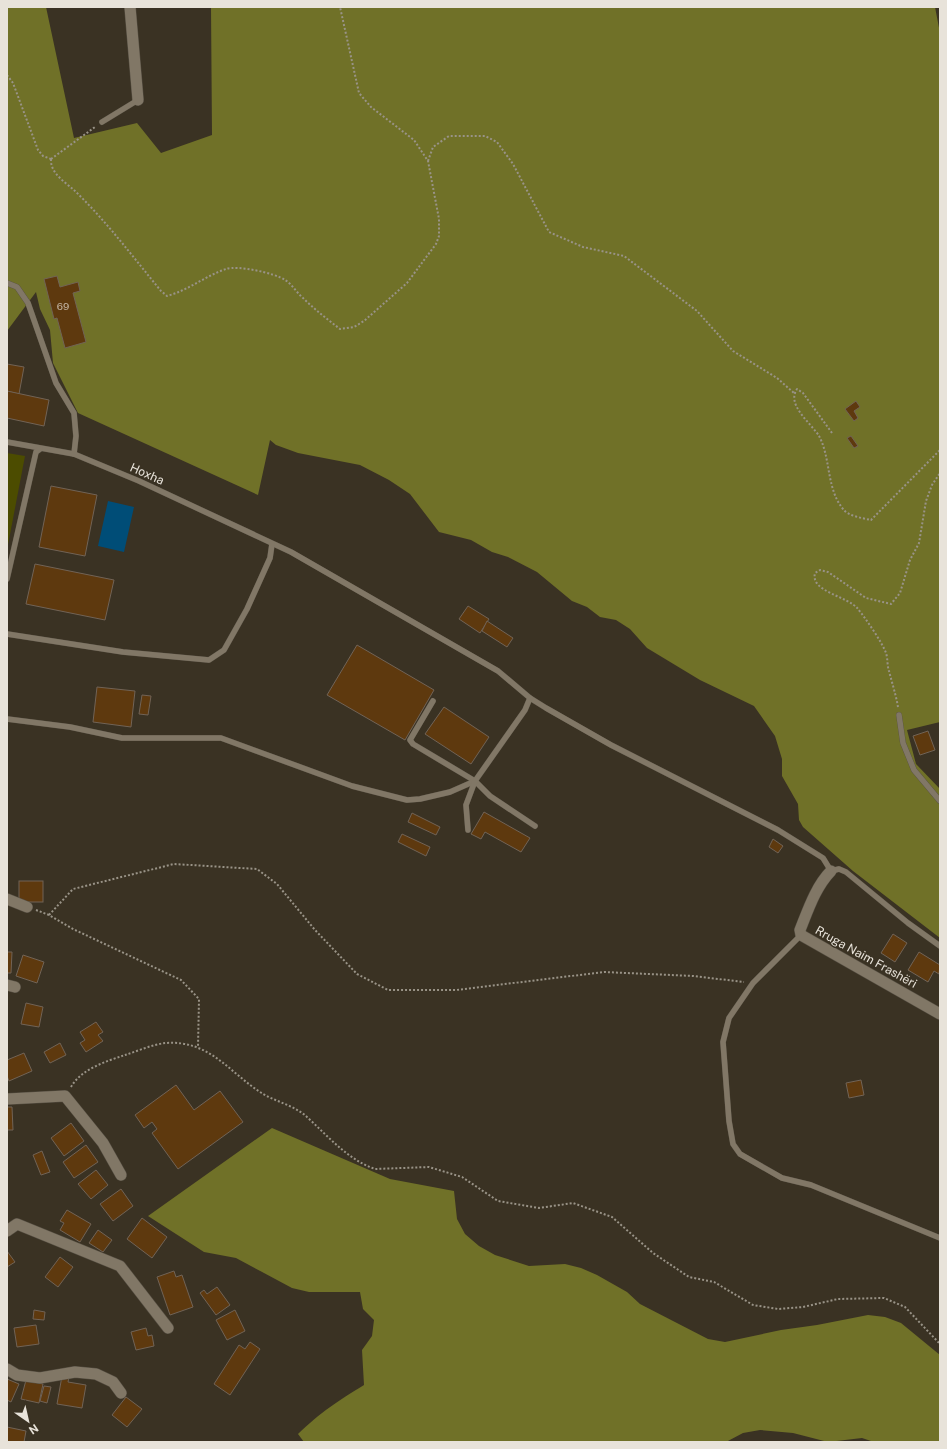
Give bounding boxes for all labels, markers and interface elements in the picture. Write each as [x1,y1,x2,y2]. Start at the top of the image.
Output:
house number: 69 [57,300,69,312]
street label: Hoxha [128,460,166,488]
street label: Rruga Naim Frashëri [813,923,919,991]
north arrow [8,1401,48,1441]
text: N [27,1422,41,1437]

